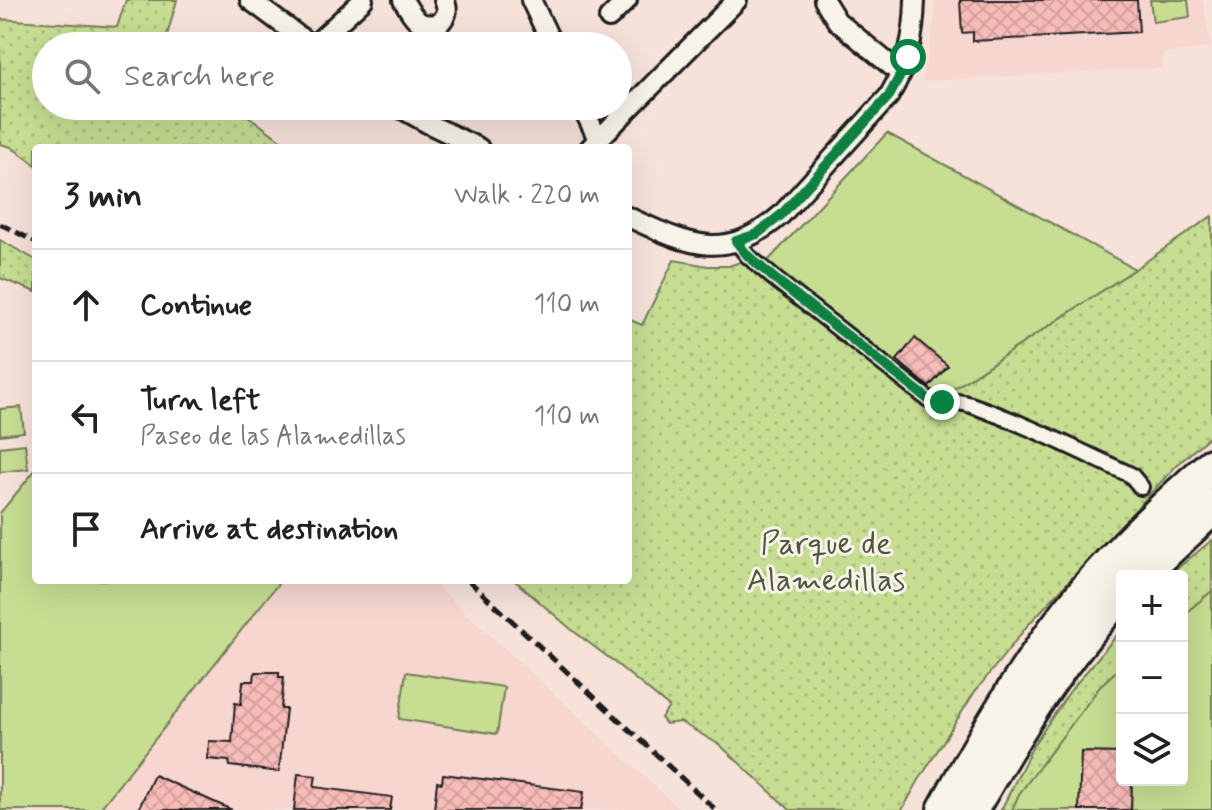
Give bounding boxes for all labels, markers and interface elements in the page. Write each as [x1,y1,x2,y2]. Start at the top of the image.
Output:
search box [32,32,632,120]
route start [890,39,926,75]
icon: search [60,54,104,98]
text: Search here [124,57,275,96]
text: 3 min [64,174,142,219]
text: Walk · 220 m [454,179,600,213]
icon: ahead [64,283,108,327]
text: Continue [140,286,252,325]
text: 110 m [534,288,600,322]
text: Turn left [140,381,260,420]
route end [924,384,960,420]
icon: left [64,395,108,439]
text: 110 m [534,400,600,434]
text: Paseo de las Alamedillas [140,420,406,454]
icon: arrive [64,507,108,551]
text: Arrive at destination [140,510,398,549]
park label: Parque de Alamedillas [747,523,905,602]
map controls [1116,570,1188,786]
button: + [1116,570,1188,642]
button: − [1116,642,1188,714]
button: layers [1116,714,1188,786]

